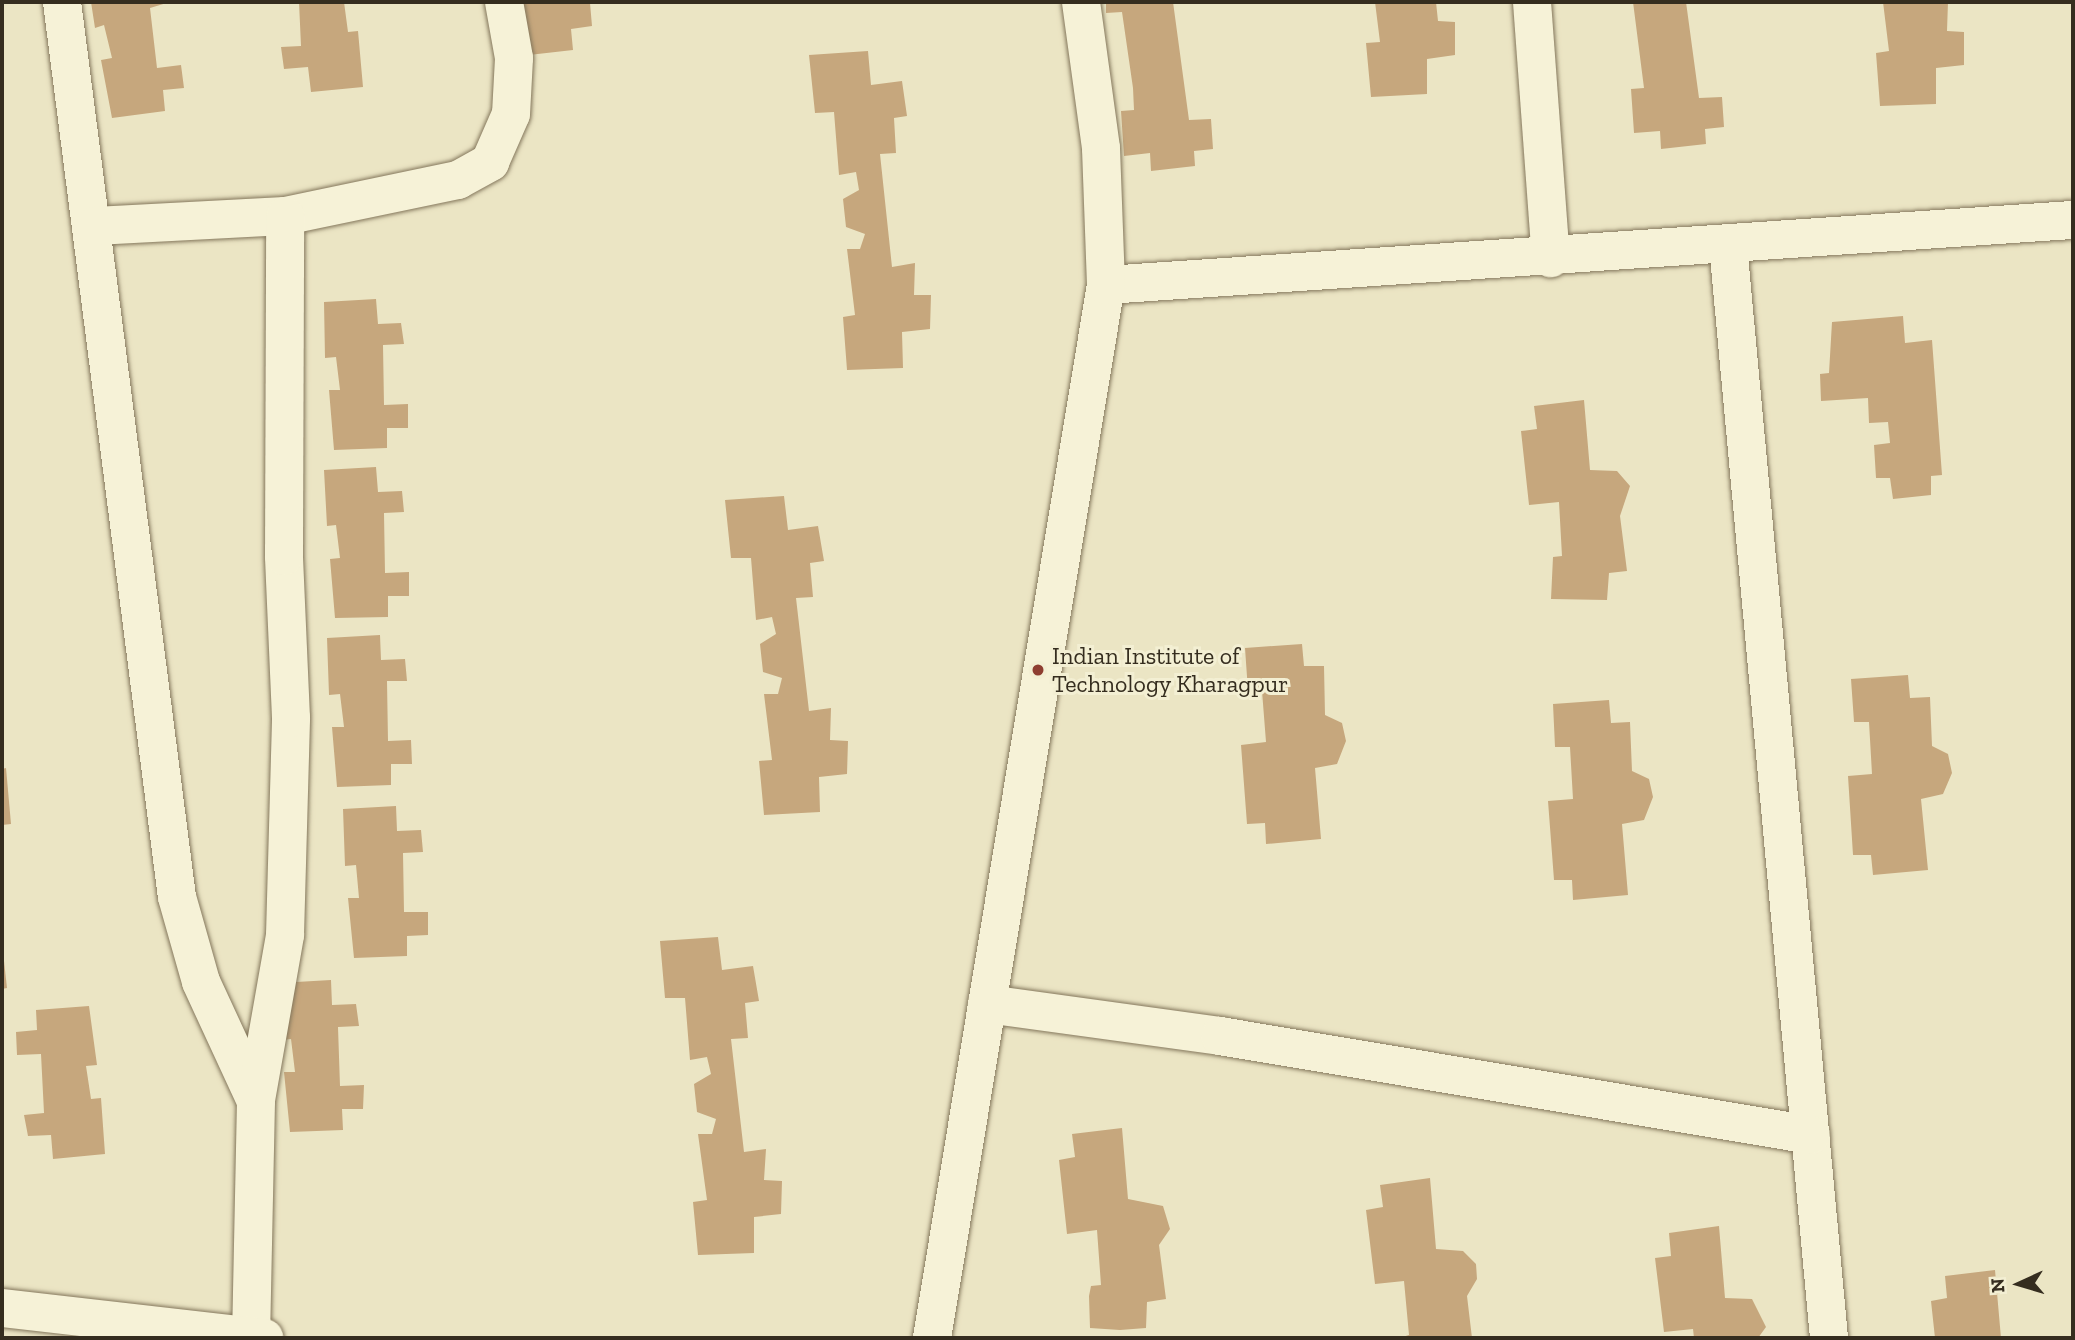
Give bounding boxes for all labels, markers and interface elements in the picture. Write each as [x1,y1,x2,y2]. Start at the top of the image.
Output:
place label: Indian Institute of Technology Kharagpur [1052,642,1289,698]
marker: Indian Institute of Technology Kharagpur [1030,662,1046,678]
north arrow [1984,1249,2054,1319]
text: N [1986,1277,2010,1294]

